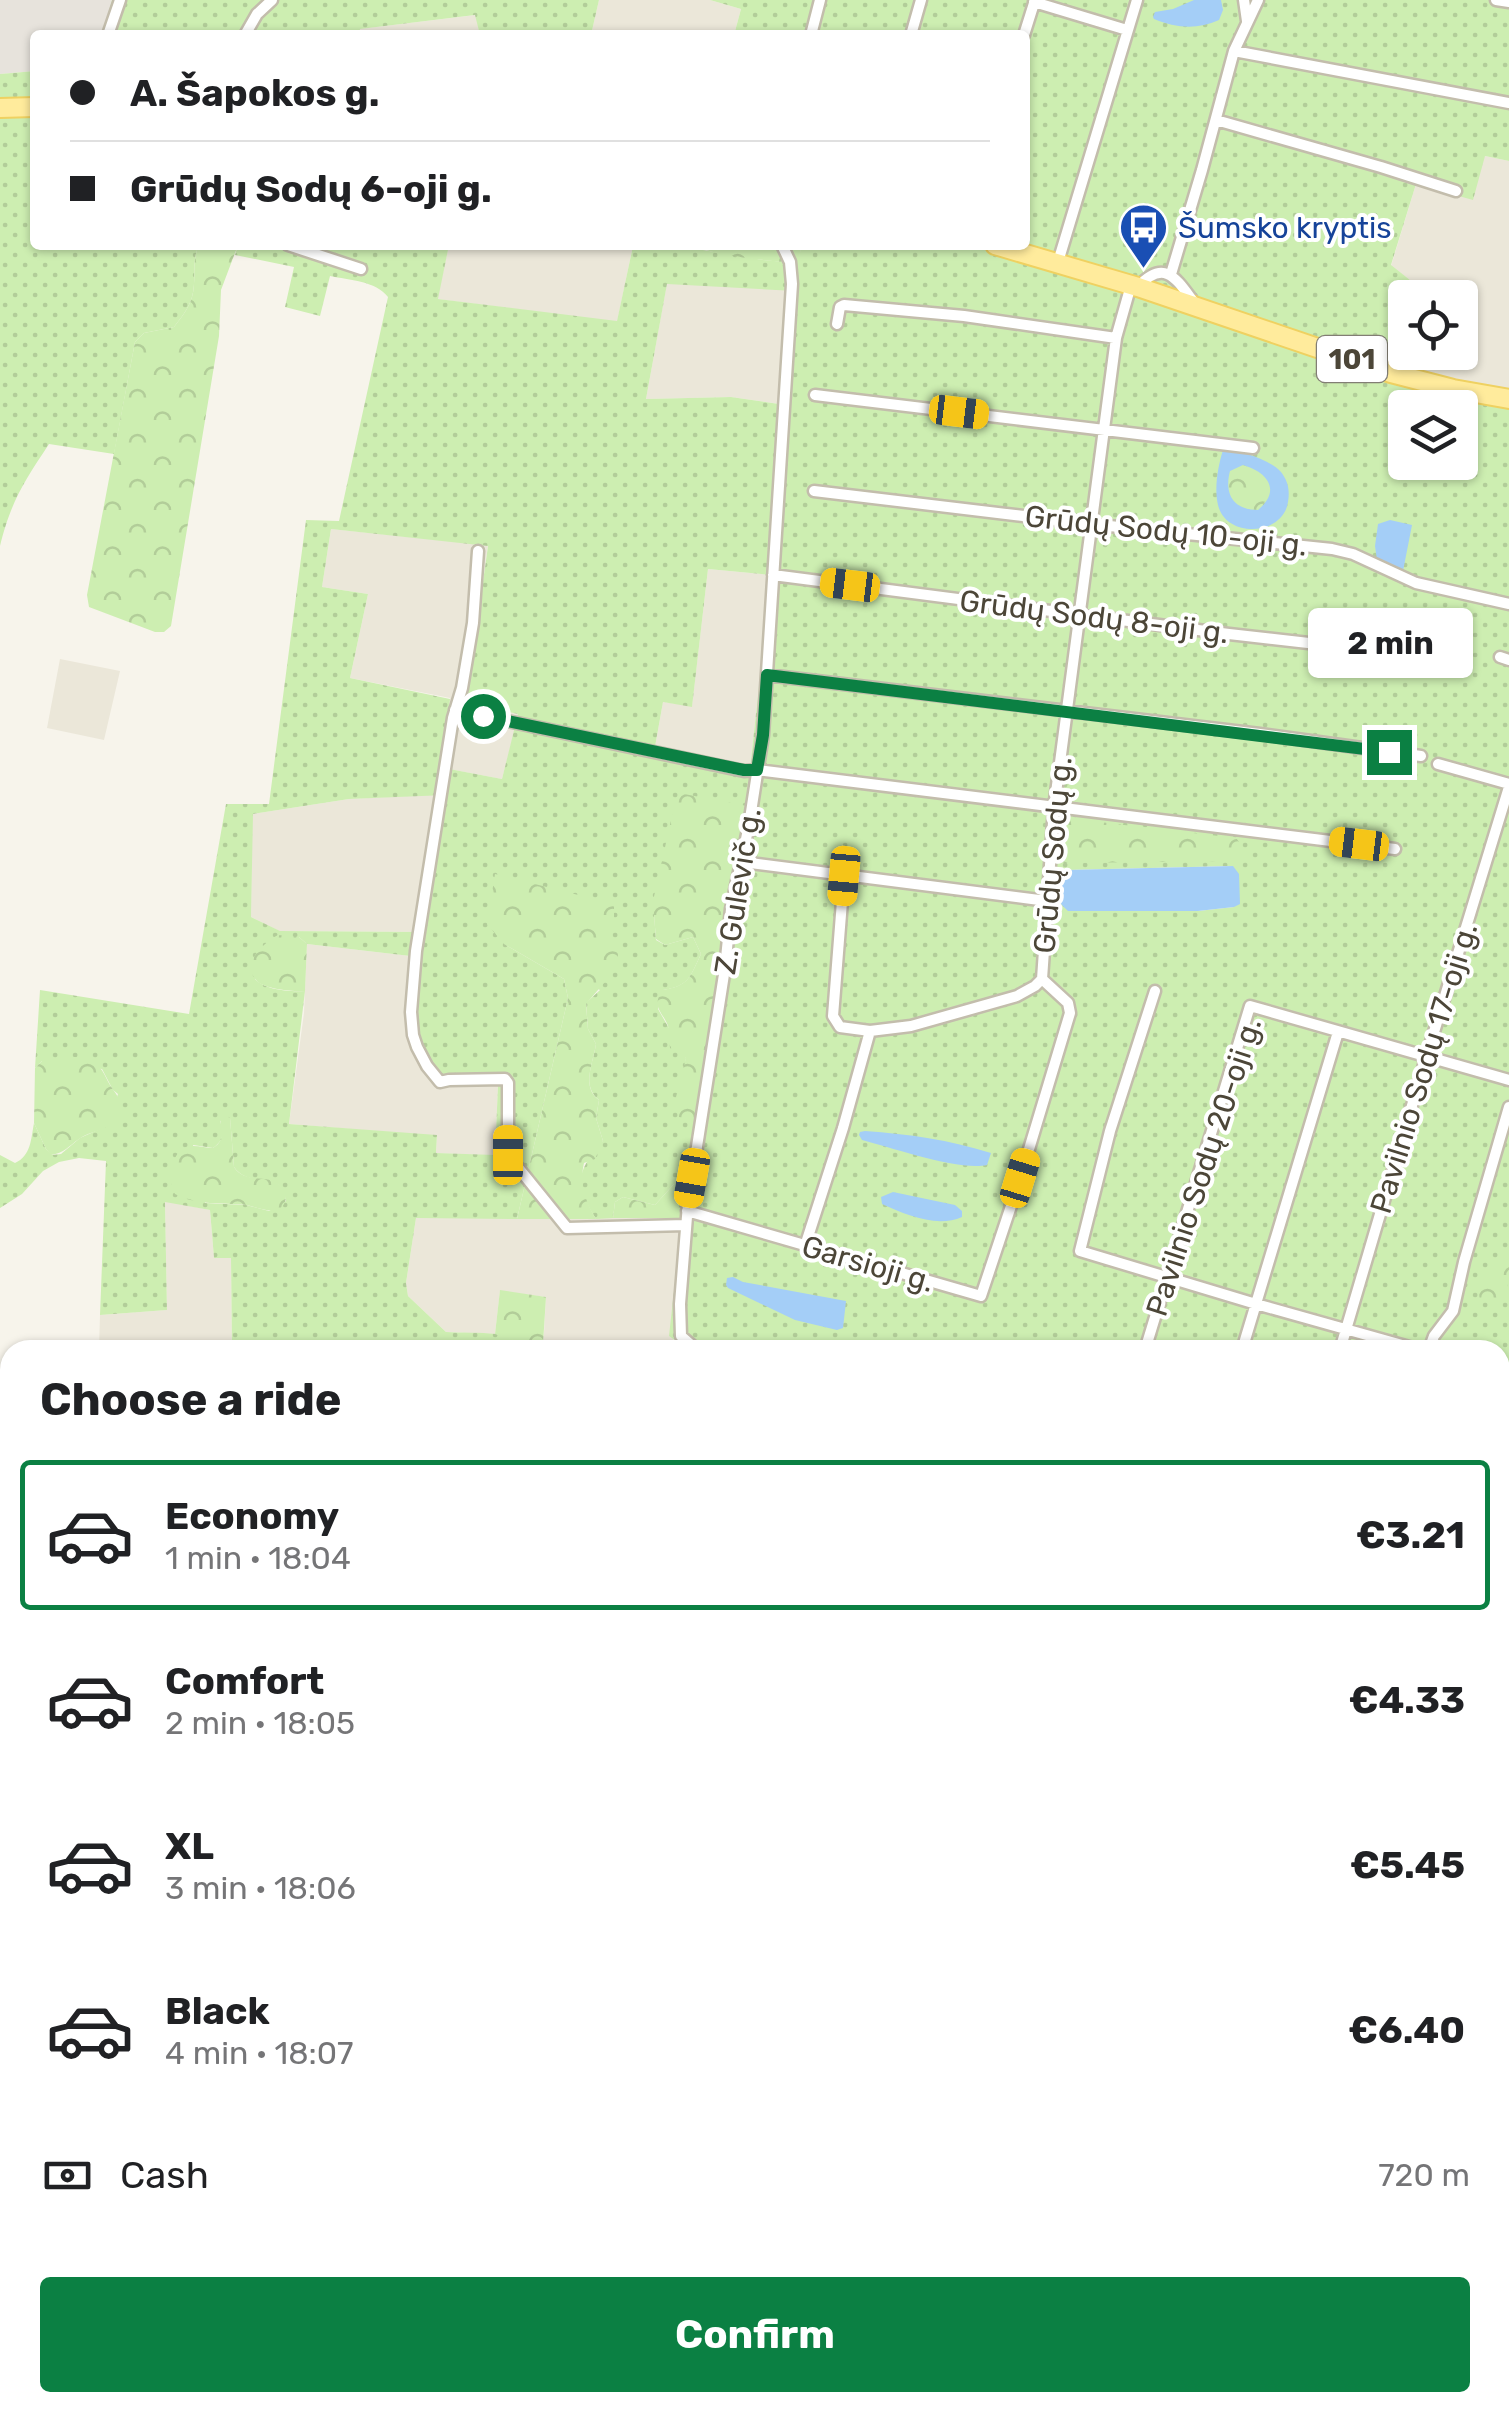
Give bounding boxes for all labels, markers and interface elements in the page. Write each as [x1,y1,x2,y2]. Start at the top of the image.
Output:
text: A. Šapokos g. [130,70,379,116]
text: Grūdų Sodų 6-oji g. [130,166,492,212]
bus stop icon: Šumsko kryptis [1117,202,1169,270]
place label: Šumsko kryptis [1178,210,1391,246]
map controls [1388,280,1478,480]
button: locate [1388,280,1478,370]
road number: 101 [1317,336,1387,382]
button: layers [1388,390,1478,480]
car [927,393,991,431]
street label: Grūdų Sodų 10-oji g. [1023,498,1309,564]
car [818,566,882,604]
street label: Grūdų Sodų 8-oji g. [957,583,1231,651]
callout: 2 min [1306,607,1472,677]
text: 2 min [1347,624,1434,662]
route start [461,694,506,739]
route end [1367,730,1412,775]
street label: Grūdų Sodų g. [1026,755,1080,955]
street label: Z. Gulevič g. [707,805,769,977]
car [1327,825,1391,863]
car [826,845,862,907]
street label: Pavilnio Sodų 17-oji g. [1363,918,1485,1218]
street label: Pavilnio Sodų 20-oji g. [1139,1013,1269,1321]
car [493,1125,523,1185]
car [997,1145,1043,1211]
car [672,1146,712,1210]
street label: Garsioji g. [798,1228,938,1300]
text: Choose a ride [40,1373,342,1426]
icon: car [45,1490,135,1580]
text: Economy [165,1493,339,1539]
text: €3.21 [1356,1512,1465,1558]
text: 1 min · 18:04 [165,1539,351,1577]
icon: car [45,1655,135,1745]
text: Comfort [165,1658,324,1704]
text: €4.33 [1349,1677,1465,1723]
text: 2 min · 18:05 [165,1704,355,1742]
icon: car [45,1820,135,1910]
text: XL [165,1823,214,1869]
text: €5.45 [1350,1842,1465,1888]
text: 3 min · 18:06 [165,1869,356,1907]
icon: car [45,1985,135,2075]
text: Black [165,1988,270,2034]
text: €6.40 [1348,2007,1465,2053]
text: 4 min · 18:07 [165,2034,354,2072]
icon: cash [40,2148,95,2203]
text: Cash [120,2152,209,2198]
text: 720 m [1378,2156,1470,2194]
button: Confirm [40,2277,1470,2392]

